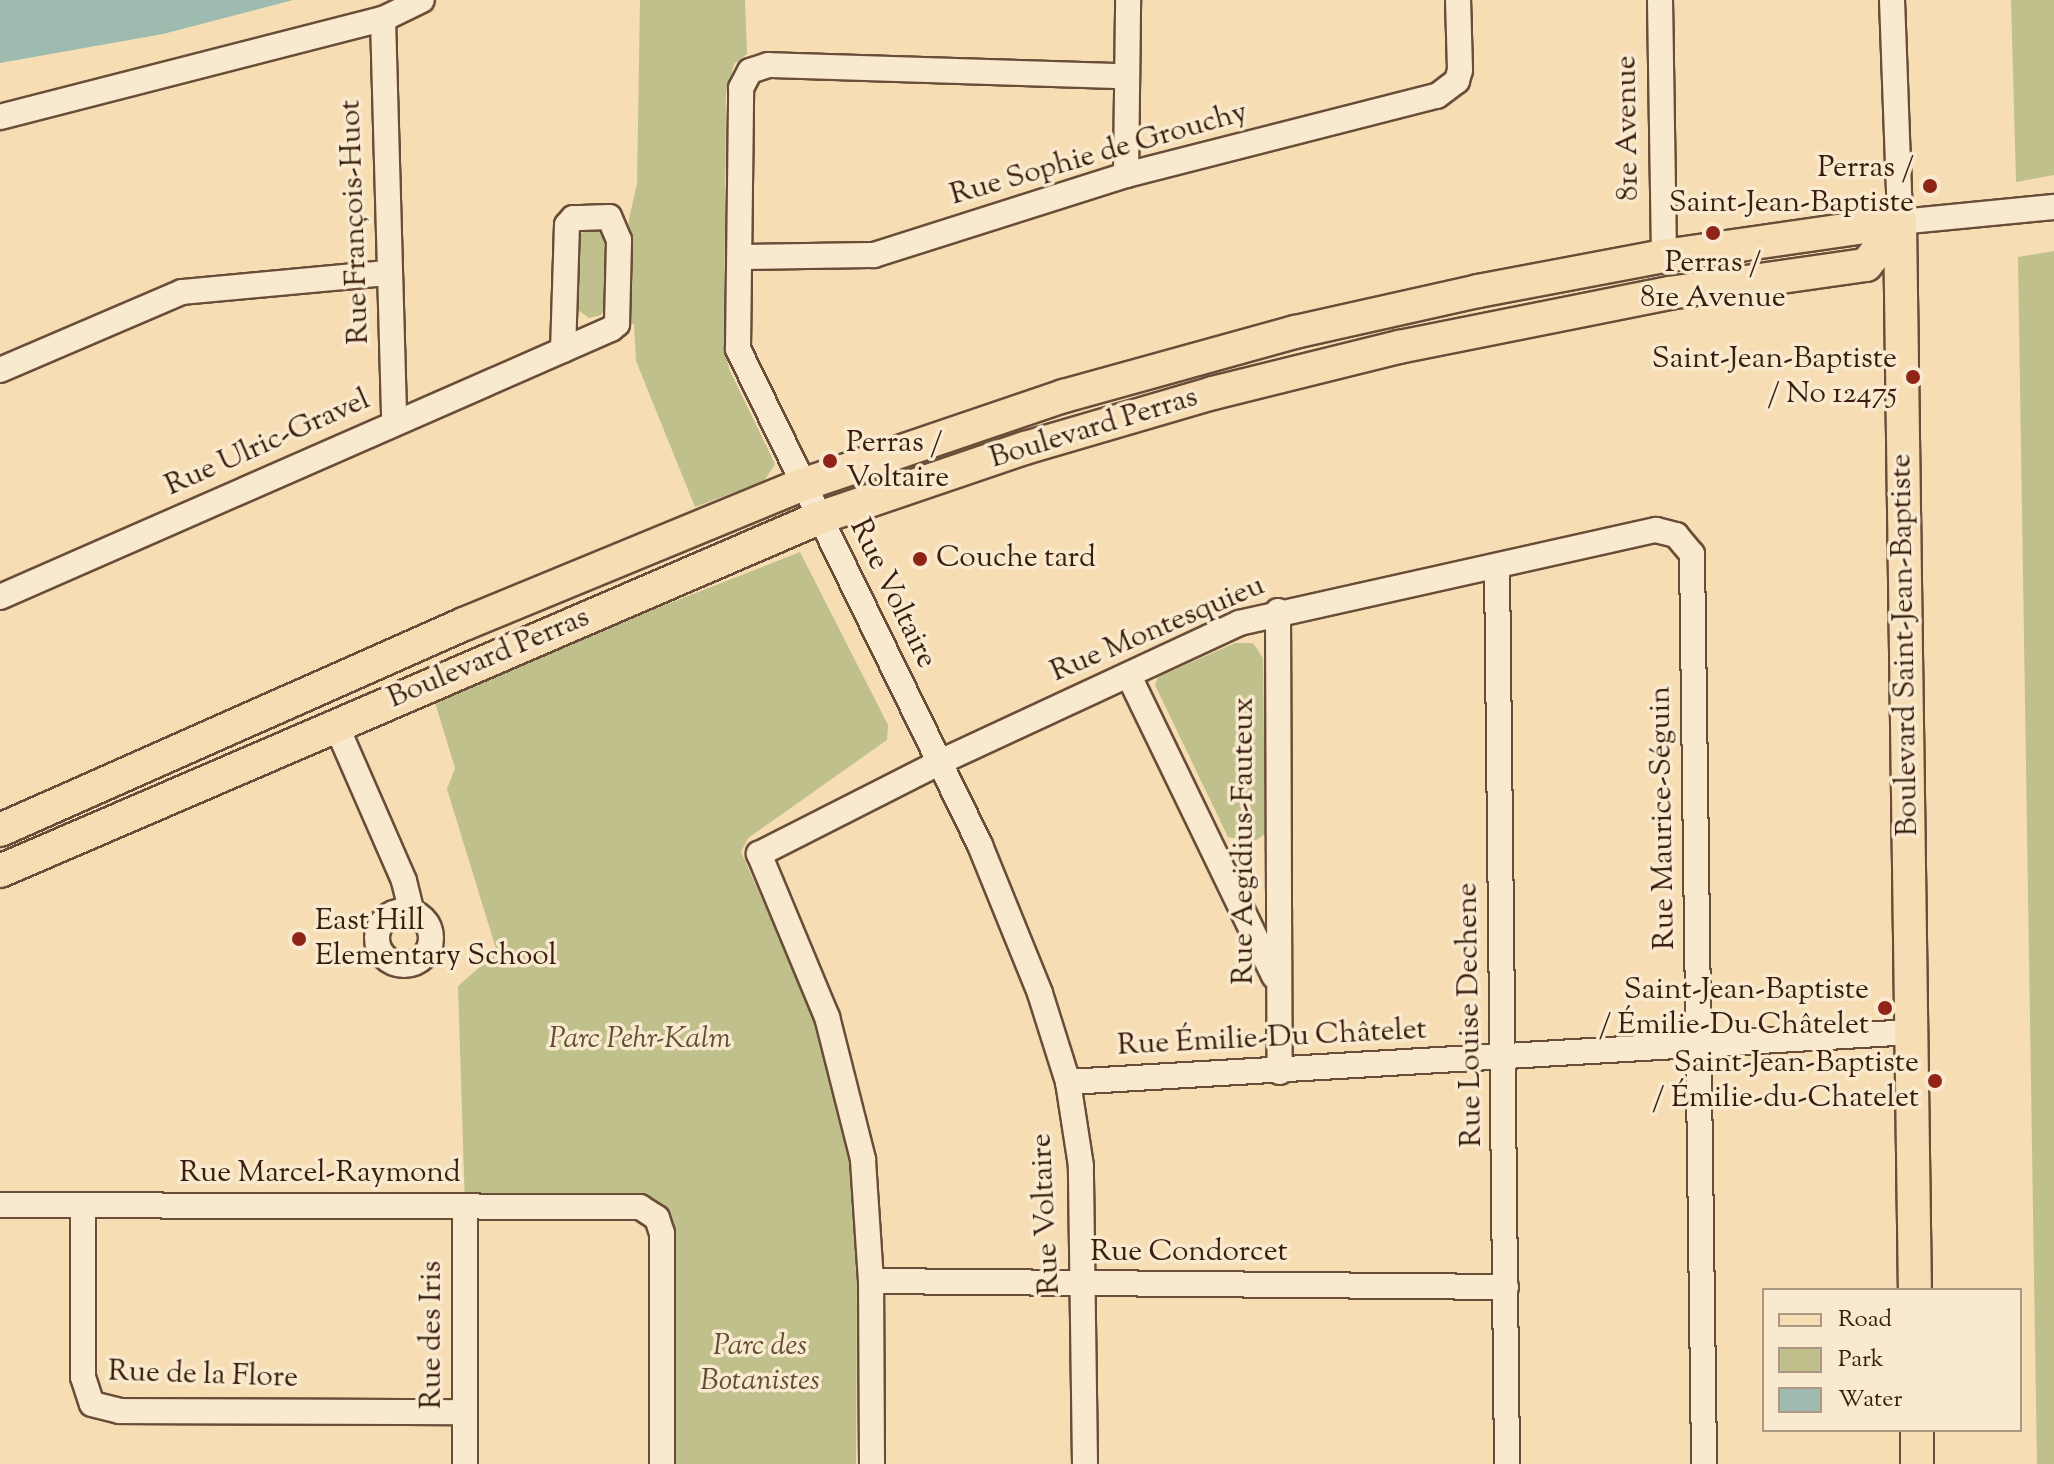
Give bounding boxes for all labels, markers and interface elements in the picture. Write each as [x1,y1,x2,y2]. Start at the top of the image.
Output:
street label: 81e Avenue [1610,55,1648,201]
street label: Rue Sophie de Grouchy [946,95,1252,215]
street label: Rue François-Huot [334,99,378,345]
place label: Perras / Saint-Jean-Baptiste [1669,151,1914,222]
marker: Perras / Saint-Jean-Baptiste [1921,177,1939,195]
marker: Perras / 81e Avenue [1704,224,1722,242]
place label: Perras / 81e Avenue [1640,246,1786,316]
place label: Saint-Jean-Baptiste / No 12475 [1652,342,1897,412]
marker: Saint-Jean-Baptiste / No 12475 [1904,368,1922,386]
street label: Boulevard Perras [986,380,1202,478]
street label: Rue Ulric-Gravel [160,383,376,505]
place label: Perras / Voltaire [846,426,949,496]
marker: Perras / Voltaire [821,452,839,470]
street label: Boulevard Saint-Jean-Baptiste [1885,453,1927,837]
street label: Rue Voltaire [840,513,944,675]
place label: Couche tard [936,541,1096,577]
marker: Couche tard [911,550,929,568]
street label: Rue Montesquieu [1046,569,1270,691]
street label: Boulevard Perras [383,600,595,718]
street label: Rue Maurice-Séguin [1644,686,1684,950]
street label: Rue Aegidius-Fauteux [1227,697,1263,985]
street label: Rue Louise Dechene [1451,882,1491,1148]
place label: East Hill Elementary School [315,904,557,974]
marker: East Hill Elementary School [290,930,308,948]
place label: Saint-Jean-Baptiste / Émilie-Du Châtelet [1599,973,1869,1044]
marker: Saint-Jean-Baptiste / Émilie-Du Châtelet [1876,999,1894,1017]
street label: Rue Émilie-Du Châtelet [1116,1013,1428,1065]
park label: Parc Pehr-Kalm [549,1022,731,1058]
place label: Saint-Jean-Baptiste / Émilie-du-Chatelet [1652,1046,1919,1116]
marker: Saint-Jean-Baptiste / Émilie-du-Chatelet [1926,1072,1944,1090]
street label: Rue Voltaire [1025,1132,1069,1296]
street label: Rue Marcel-Raymond [179,1156,461,1192]
street label: Rue Condorcet [1090,1235,1288,1271]
street label: Rue des Iris [415,1261,451,1409]
legend [1762,1288,2022,1432]
text: Road [1838,1303,1892,1337]
park label: Parc des Botanistes [700,1329,820,1400]
text: Park [1838,1343,1884,1377]
street label: Rue de la Flore [107,1355,299,1397]
text: Water [1838,1383,1902,1417]

